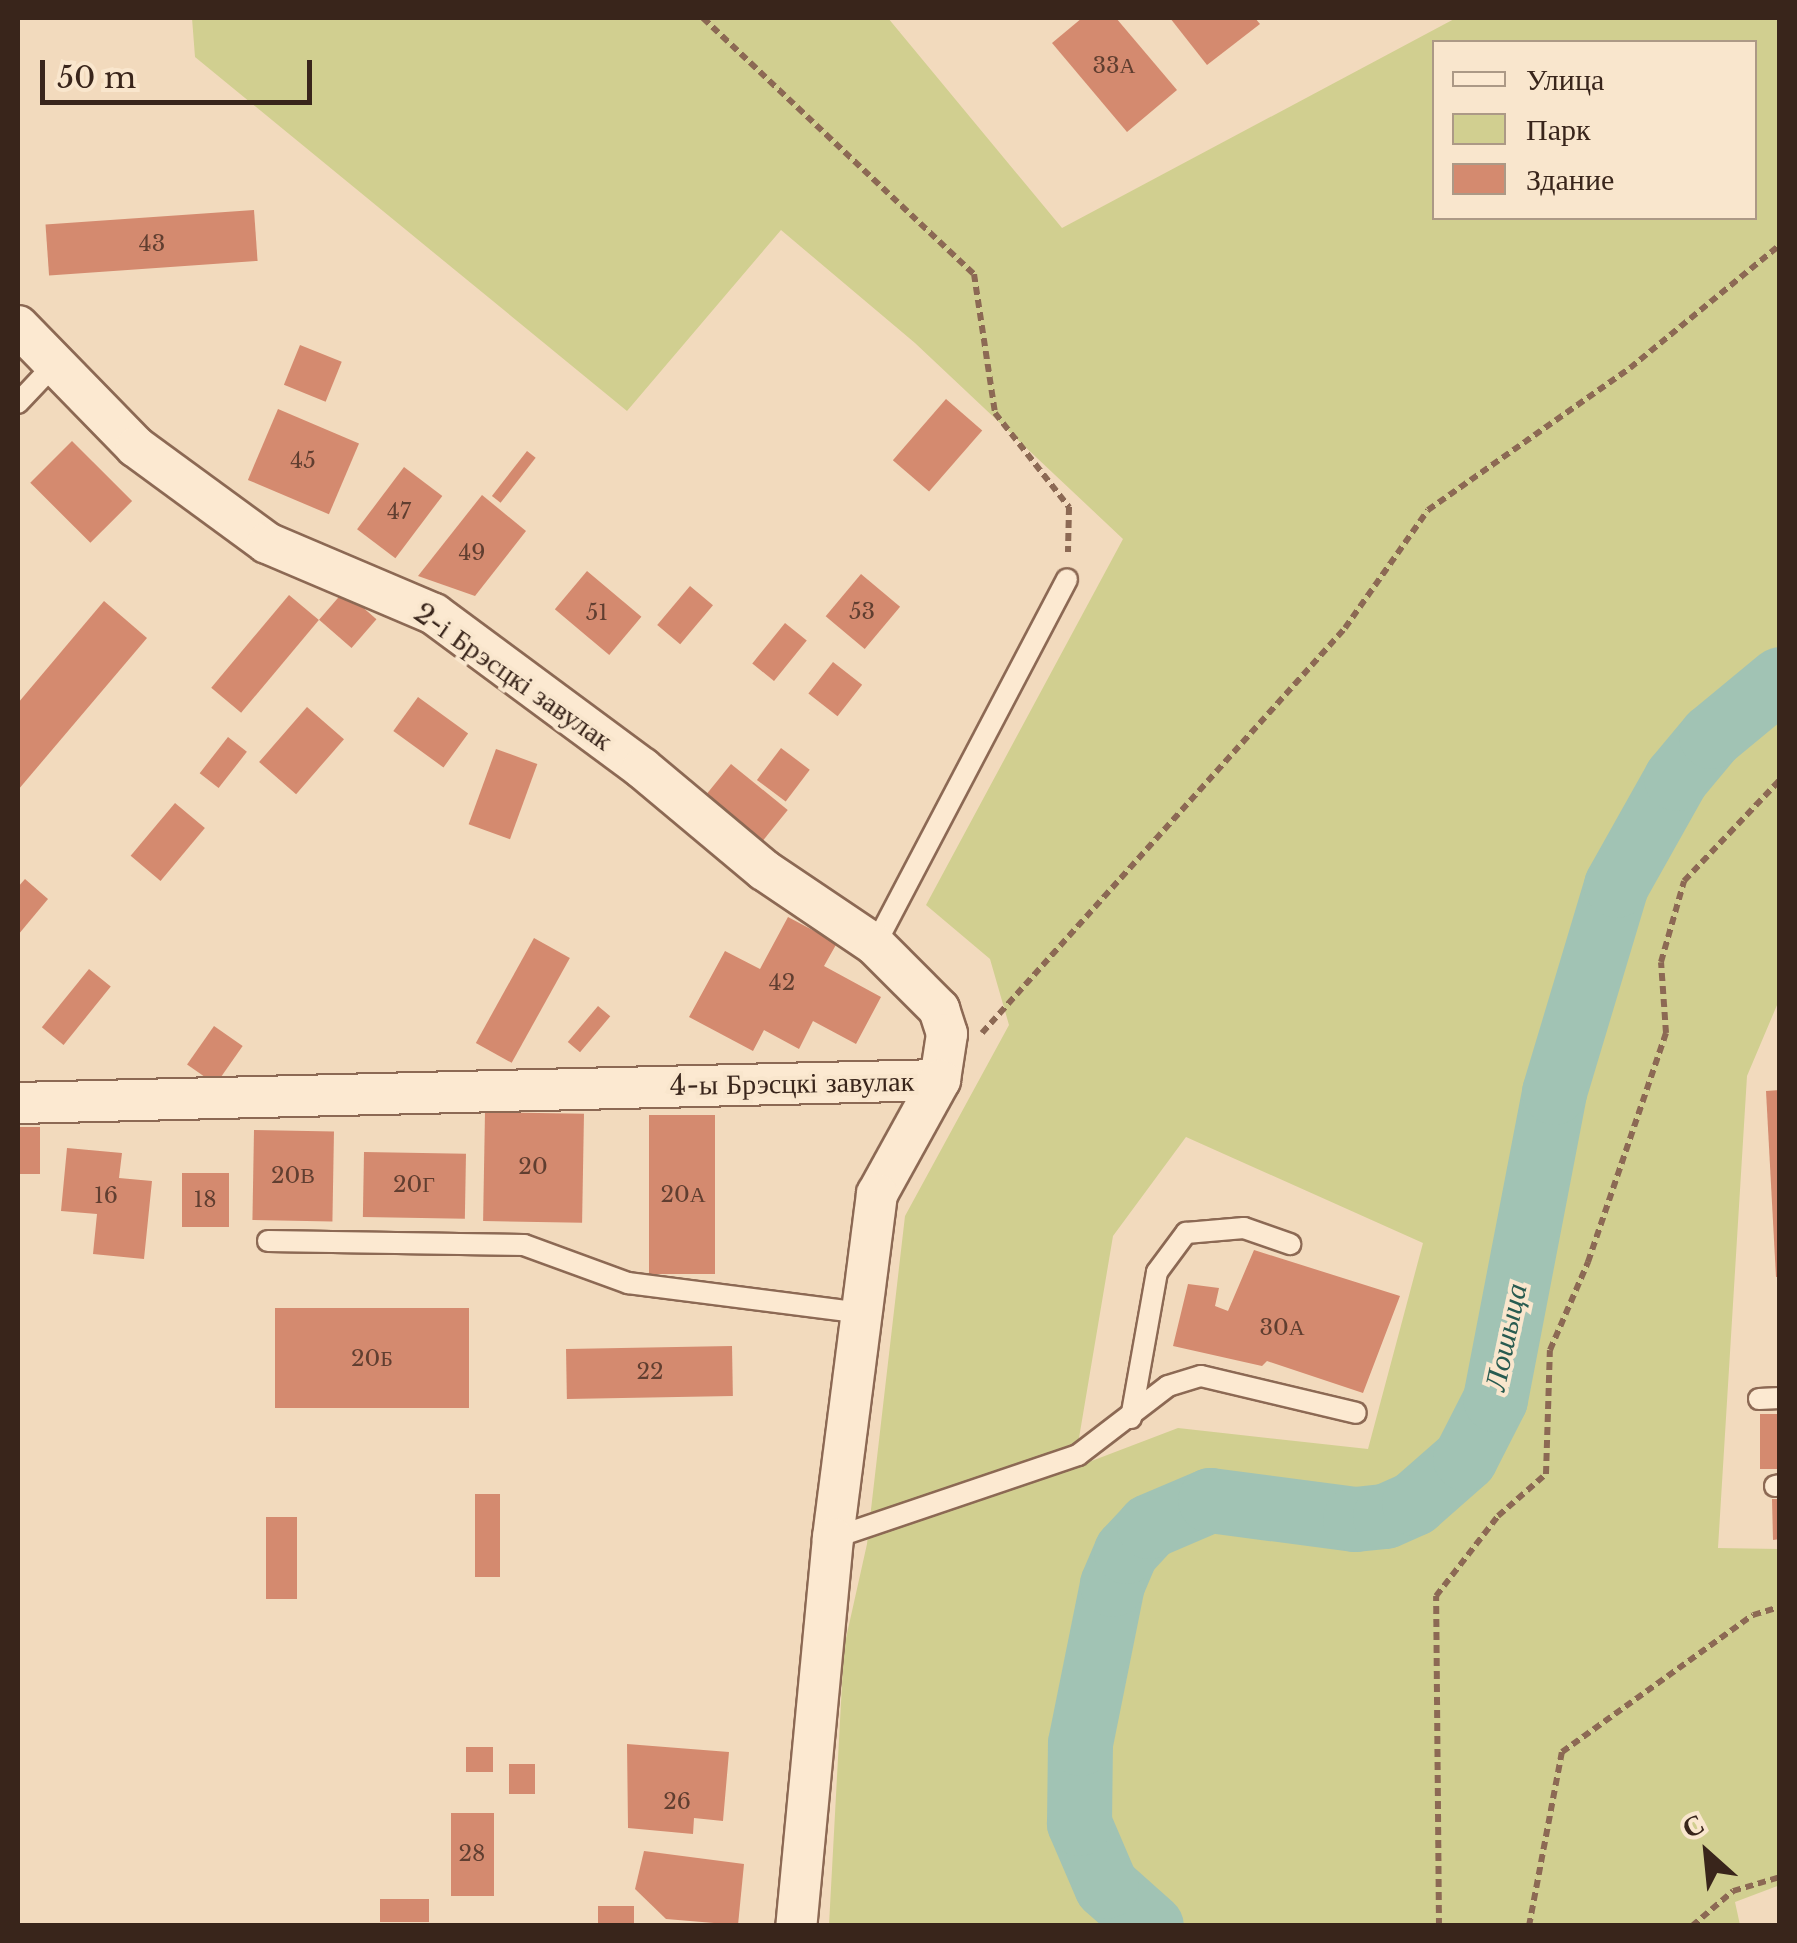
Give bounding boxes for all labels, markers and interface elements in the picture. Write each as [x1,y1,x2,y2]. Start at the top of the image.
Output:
scale bar [45,40,318,102]
legend [1432,40,1757,220]
house number: 33А [1093,53,1135,79]
text: 50 m [57,59,136,96]
text: Улица [1526,61,1604,98]
text: Парк [1526,111,1591,148]
text: Здание [1526,161,1614,198]
house number: 43 [139,231,165,257]
house number: 45 [290,448,316,474]
house number: 47 [387,499,411,525]
house number: 49 [458,540,486,566]
street label: 2-і Брэсцкі завулак [407,596,619,758]
house number: 53 [849,599,875,625]
house number: 51 [586,600,608,626]
house number: 42 [769,970,795,996]
street label: 4-ы Брэсцкі завулак [670,1065,914,1103]
house number: 20 [518,1154,548,1180]
house number: 20В [271,1163,315,1189]
house number: 20Г [393,1172,435,1198]
house number: 20А [660,1182,706,1208]
house number: 16 [94,1183,118,1209]
house number: 18 [193,1187,217,1213]
water label: Лошыца [1477,1280,1535,1394]
house number: 30А [1259,1315,1305,1341]
house number: 20Б [351,1346,393,1372]
house number: 22 [636,1359,664,1385]
house number: 26 [663,1789,691,1815]
north arrow [1657,1803,1757,1903]
text: С [1676,1806,1710,1846]
house number: 28 [459,1841,485,1867]

